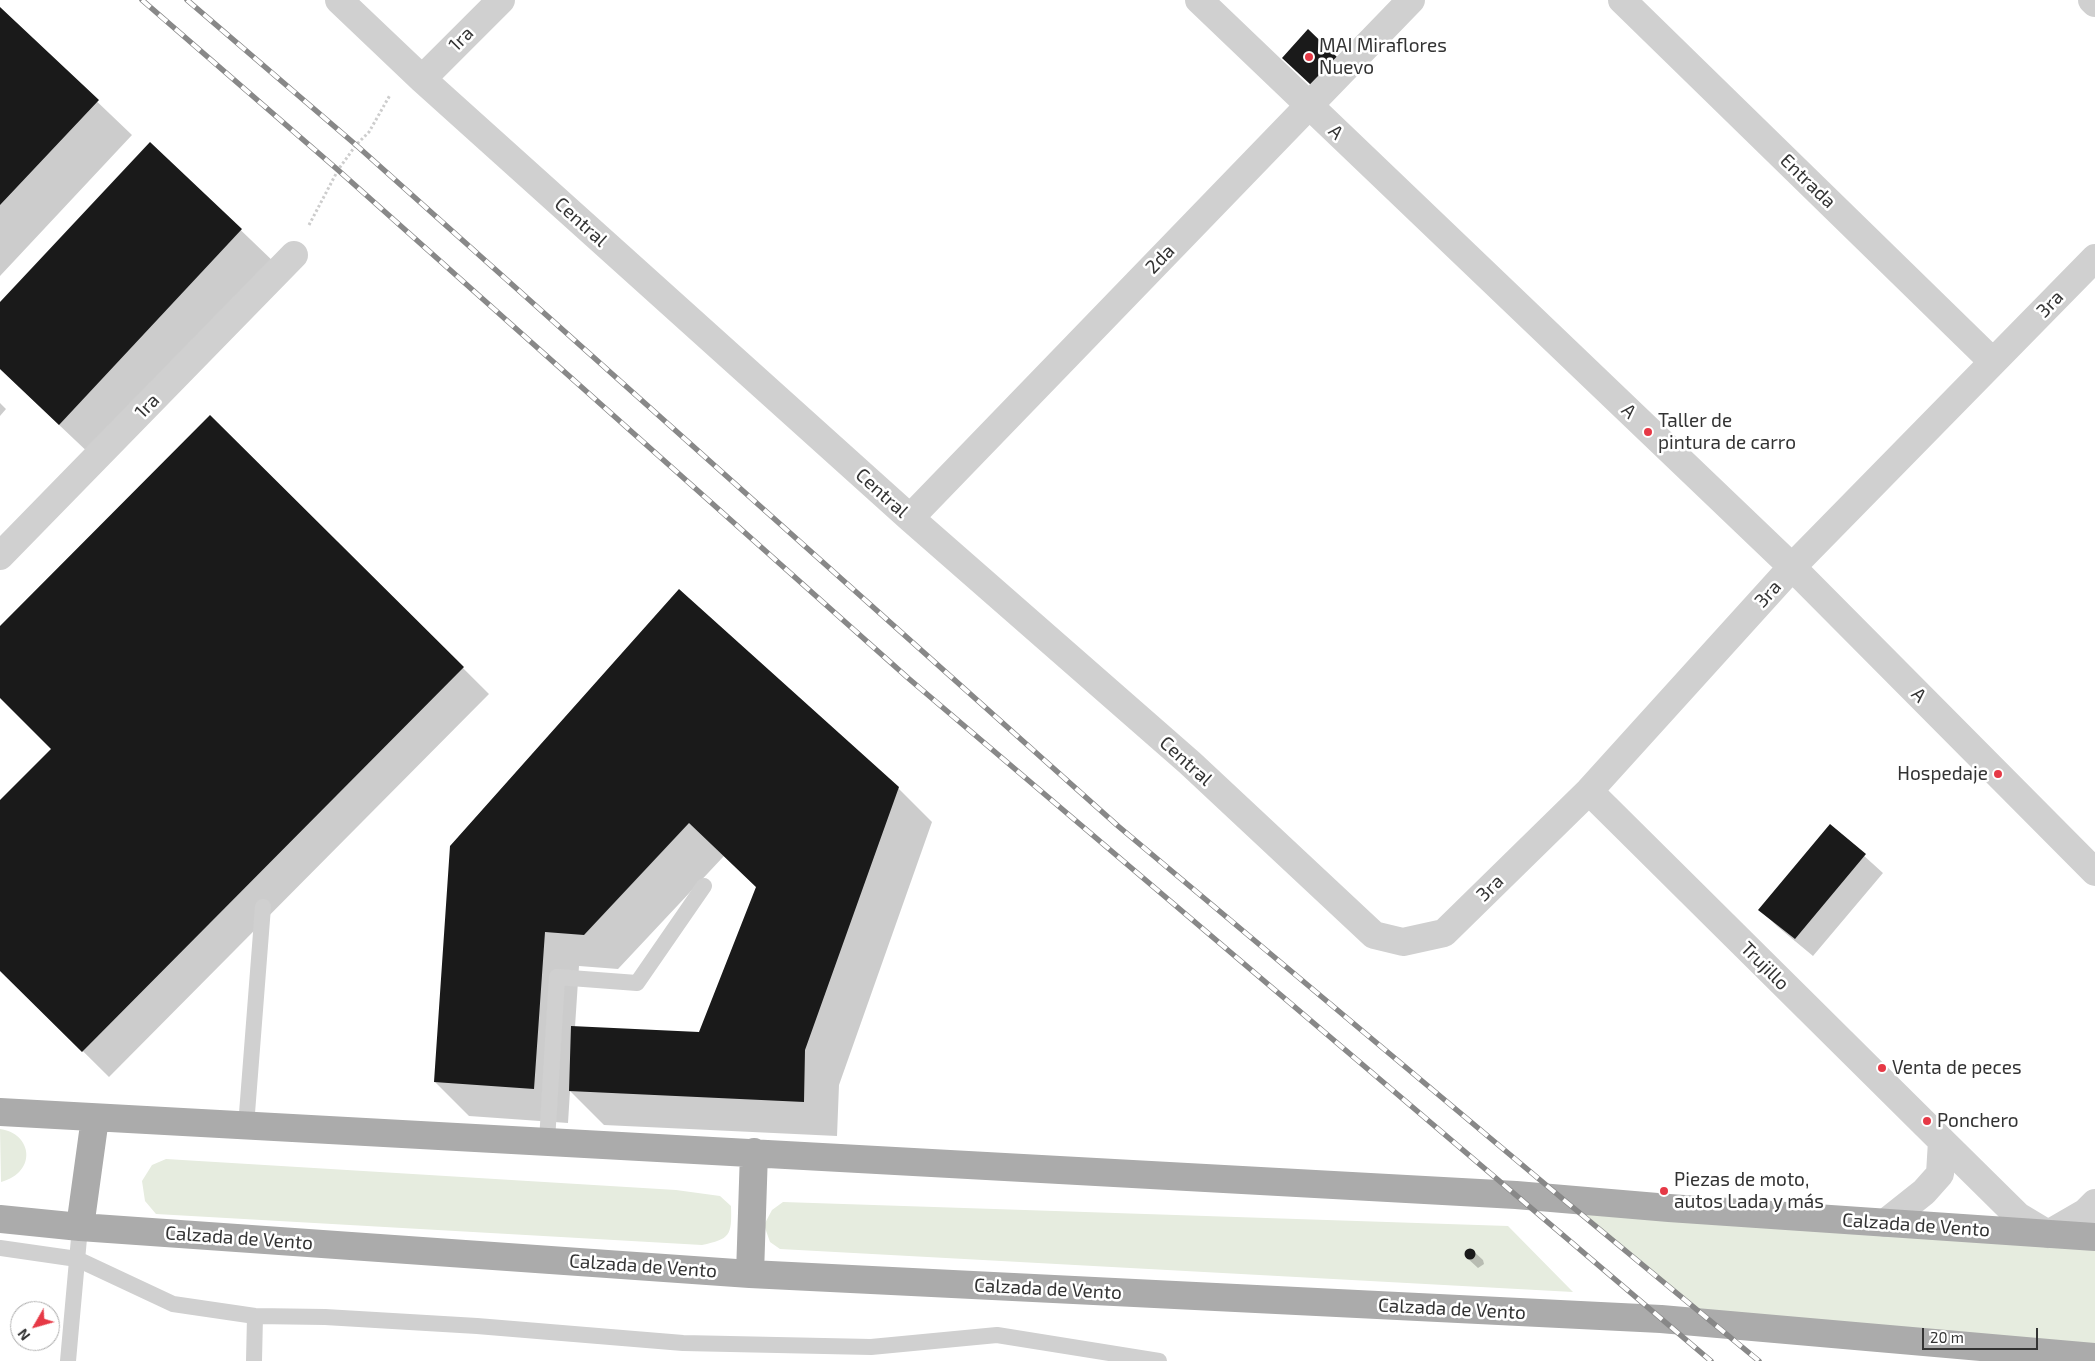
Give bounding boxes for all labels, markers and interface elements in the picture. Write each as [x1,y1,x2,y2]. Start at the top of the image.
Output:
street label: 1ra [444,22,478,56]
place label: MAI Miraflores Nuevo [1319,35,1447,79]
marker: MAI Miraflores Nuevo [1303,51,1315,63]
street label: A [1324,120,1348,144]
street label: Entrada [1776,149,1840,213]
street label: Central [550,192,612,252]
street label: 2da [1141,240,1179,278]
street label: 3ra [2032,286,2068,322]
street label: 1ra [130,389,164,423]
street label: A [1617,399,1641,423]
place label: Taller de pintura de carro [1658,410,1796,454]
marker: Taller de pintura de carro [1642,426,1654,438]
street label: Central [851,463,913,523]
street label: 3ra [1750,576,1786,612]
street label: A [1907,683,1931,707]
street label: Central [1155,731,1217,791]
place label: Hospedaje [1897,763,1988,785]
marker: Hospedaje [1992,768,2004,780]
street label: 3ra [1472,870,1508,906]
street label: Trujillo [1736,937,1794,995]
place label: Venta de peces [1892,1057,2022,1079]
marker: Venta de peces [1876,1062,1888,1074]
place label: Ponchero [1937,1110,2019,1132]
marker: Ponchero [1921,1115,1933,1127]
place label: Piezas de moto, autos Lada y más [1674,1169,1824,1213]
marker: Piezas de moto, autos Lada y más [1658,1185,1670,1197]
street label: Calzada de Vento [1841,1208,1991,1242]
street label: Calzada de Vento [164,1221,314,1255]
street label: Calzada de Vento [568,1249,718,1283]
street label: Calzada de Vento [973,1274,1123,1304]
street label: Calzada de Vento [1377,1294,1527,1324]
north arrow [10,1301,60,1351]
scale bar [1925,1318,2041,1350]
text: N [14,1326,33,1344]
text: 20 m [1930,1328,1964,1346]

